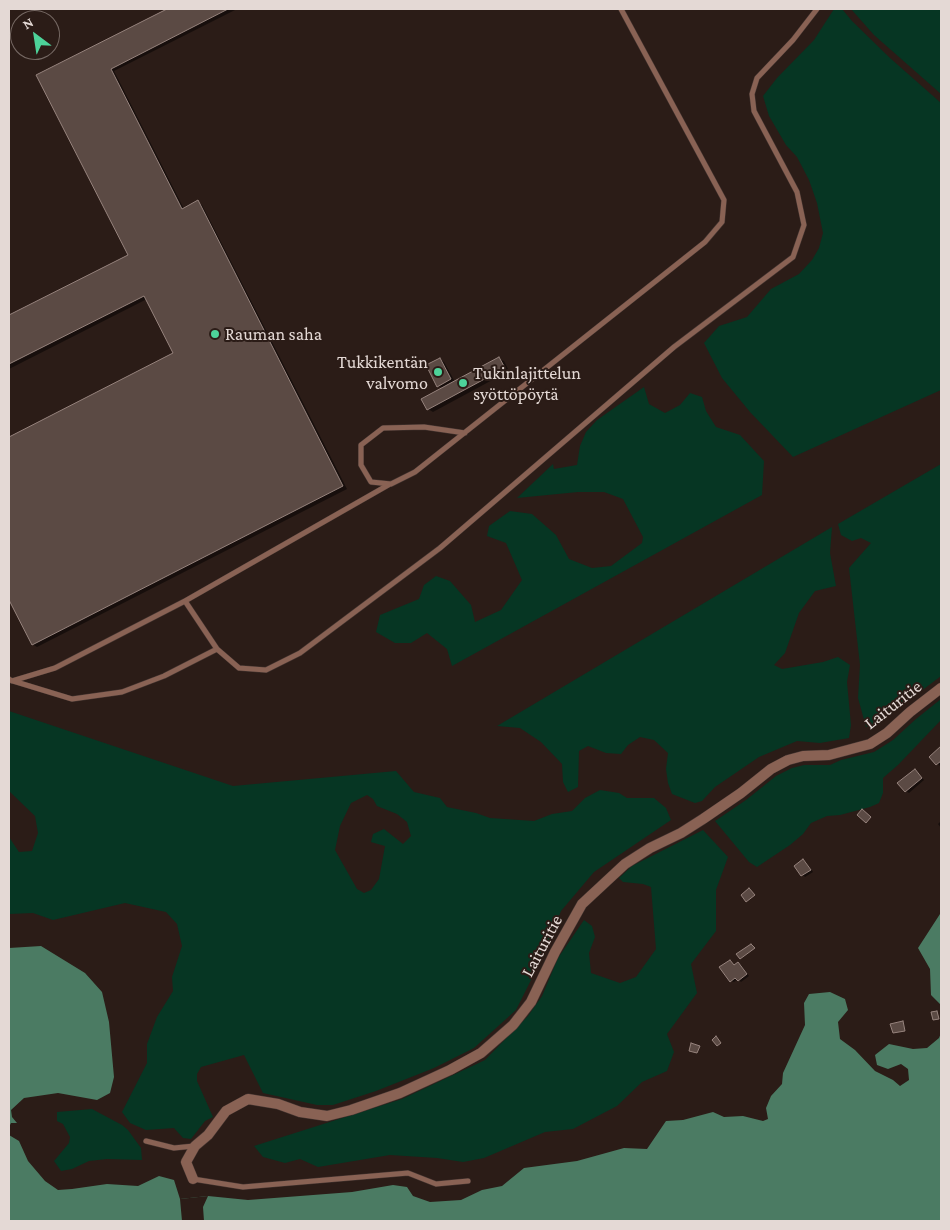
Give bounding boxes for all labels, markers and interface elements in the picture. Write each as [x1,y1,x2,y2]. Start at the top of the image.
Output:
north arrow [10,10,60,60]
text: N [20,14,36,32]
place label: Rauman saha [225,323,322,345]
marker: Rauman saha [209,328,221,340]
place label: Tukkikentän valvomo [337,351,428,394]
place label: Tukinlajittelun syöttöpöytä [473,362,581,404]
marker: Tukkikentän valvomo [432,366,444,378]
marker: Tukinlajittelun syöttöpöytä [457,377,469,389]
street label: Laituritie [860,676,926,734]
street label: Laituritie [517,911,567,981]

